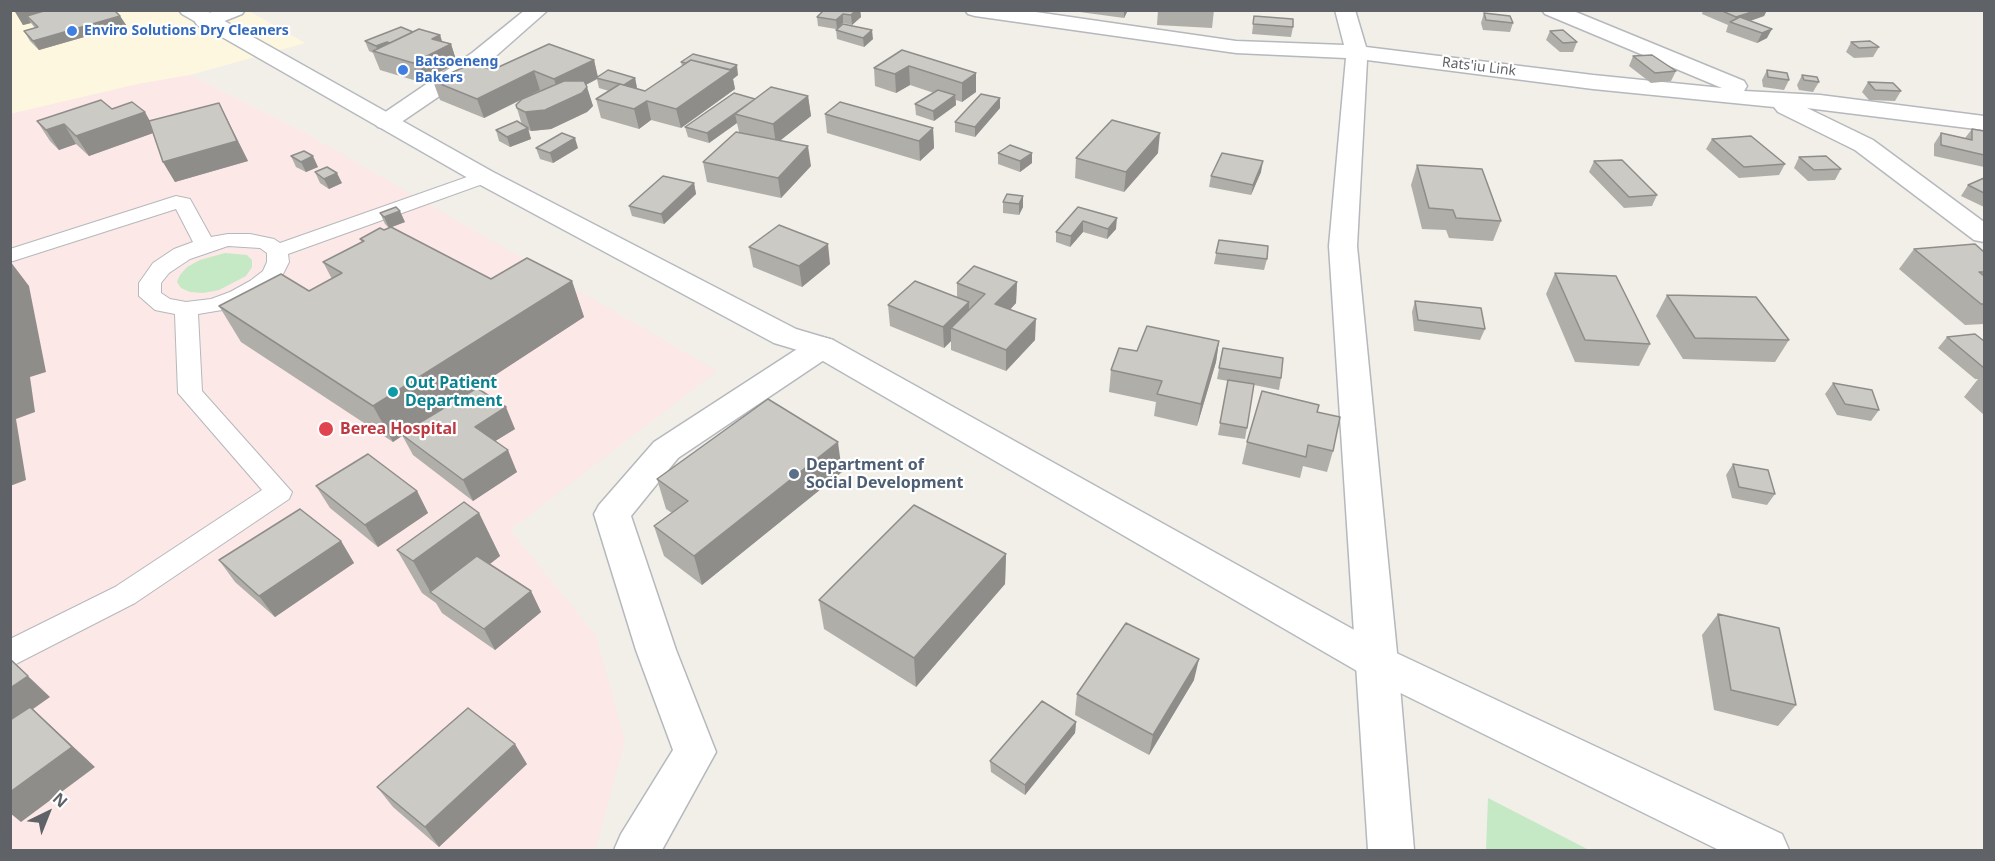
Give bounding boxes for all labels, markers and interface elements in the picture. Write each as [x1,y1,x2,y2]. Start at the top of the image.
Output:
place label: Enviro Solutions Dry Cleaners [84,23,289,39]
marker: Enviro Solutions Dry Cleaners [65,24,79,38]
place label: Batsoeneng Bakers [415,54,498,86]
street label: Rats'iu Link [1441,54,1517,80]
marker: Batsoeneng Bakers [396,63,410,77]
place label: Out Patient Department [405,373,503,411]
marker: Out Patient Department [386,385,400,399]
place label: Berea Hospital [340,419,457,439]
marker: Berea Hospital [317,420,335,438]
place label: Department of Social Development [806,455,963,493]
marker: Department of Social Development [787,467,801,481]
north arrow [18,783,78,843]
text: N [48,787,73,812]

